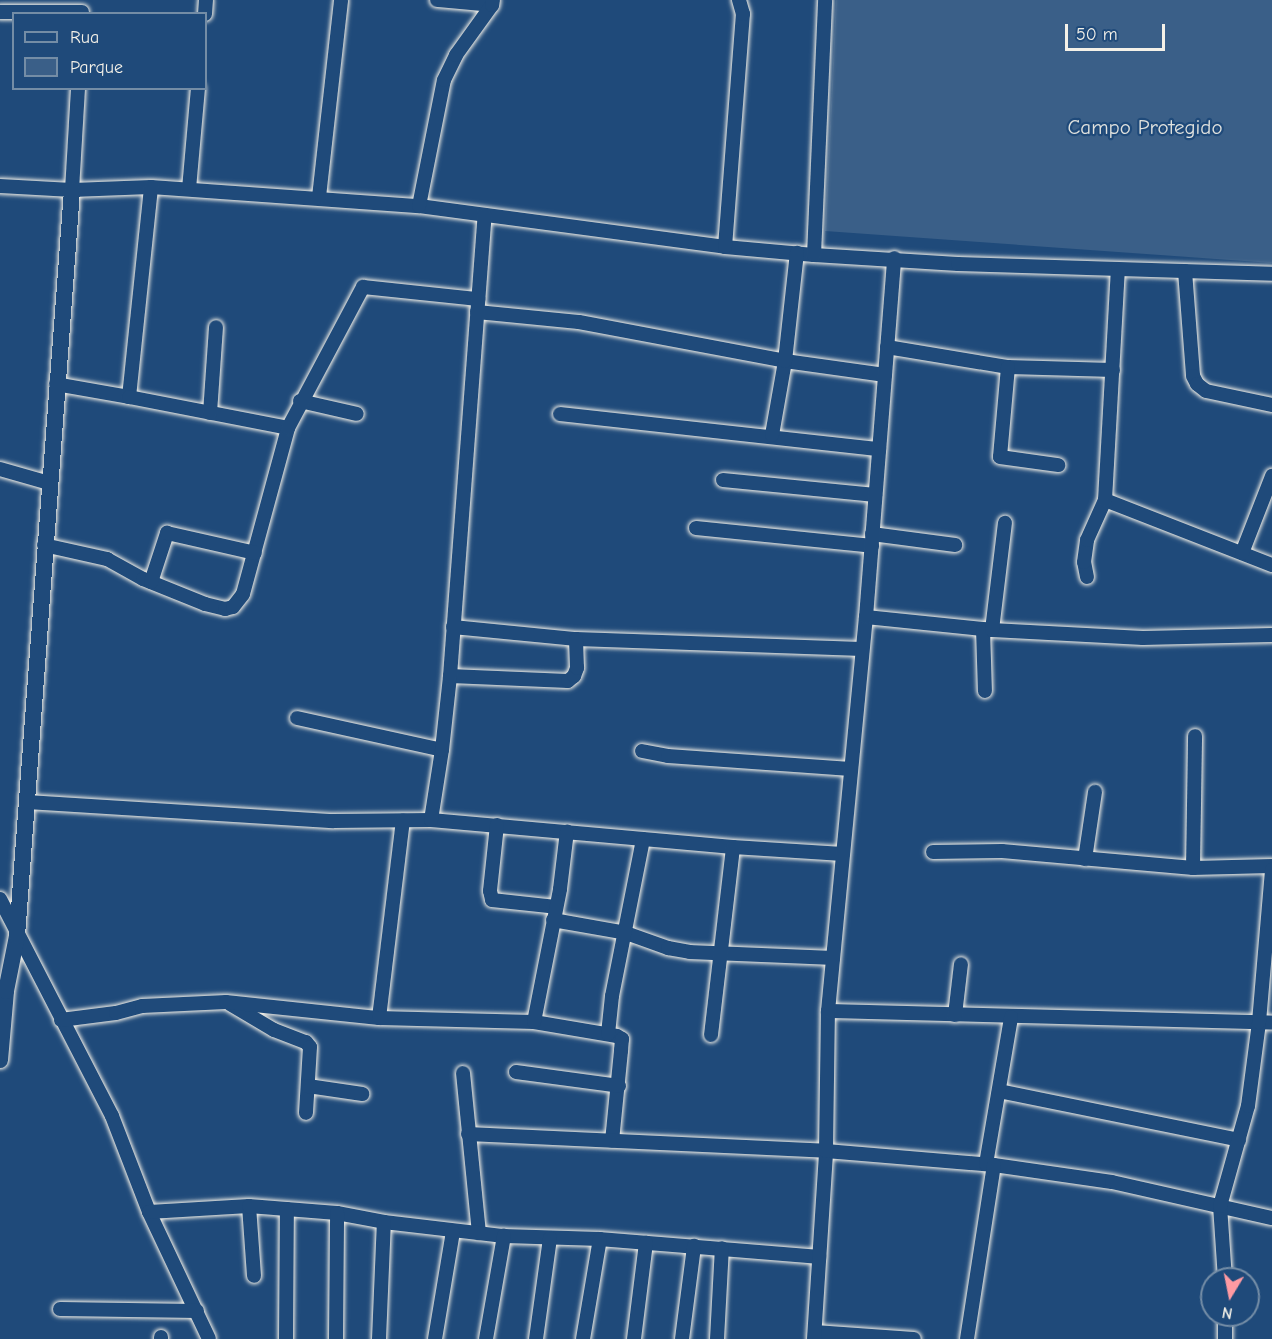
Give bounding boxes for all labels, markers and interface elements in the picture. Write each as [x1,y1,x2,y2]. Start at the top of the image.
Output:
legend [12,12,207,90]
scale bar [1068,12,1168,50]
text: 50 m [1076,24,1118,45]
text: Rua [70,27,99,48]
text: Parque [70,57,123,78]
park label: Campo Protegido [1067,114,1223,140]
north arrow [1200,1267,1260,1327]
text: N [1221,1303,1234,1323]

